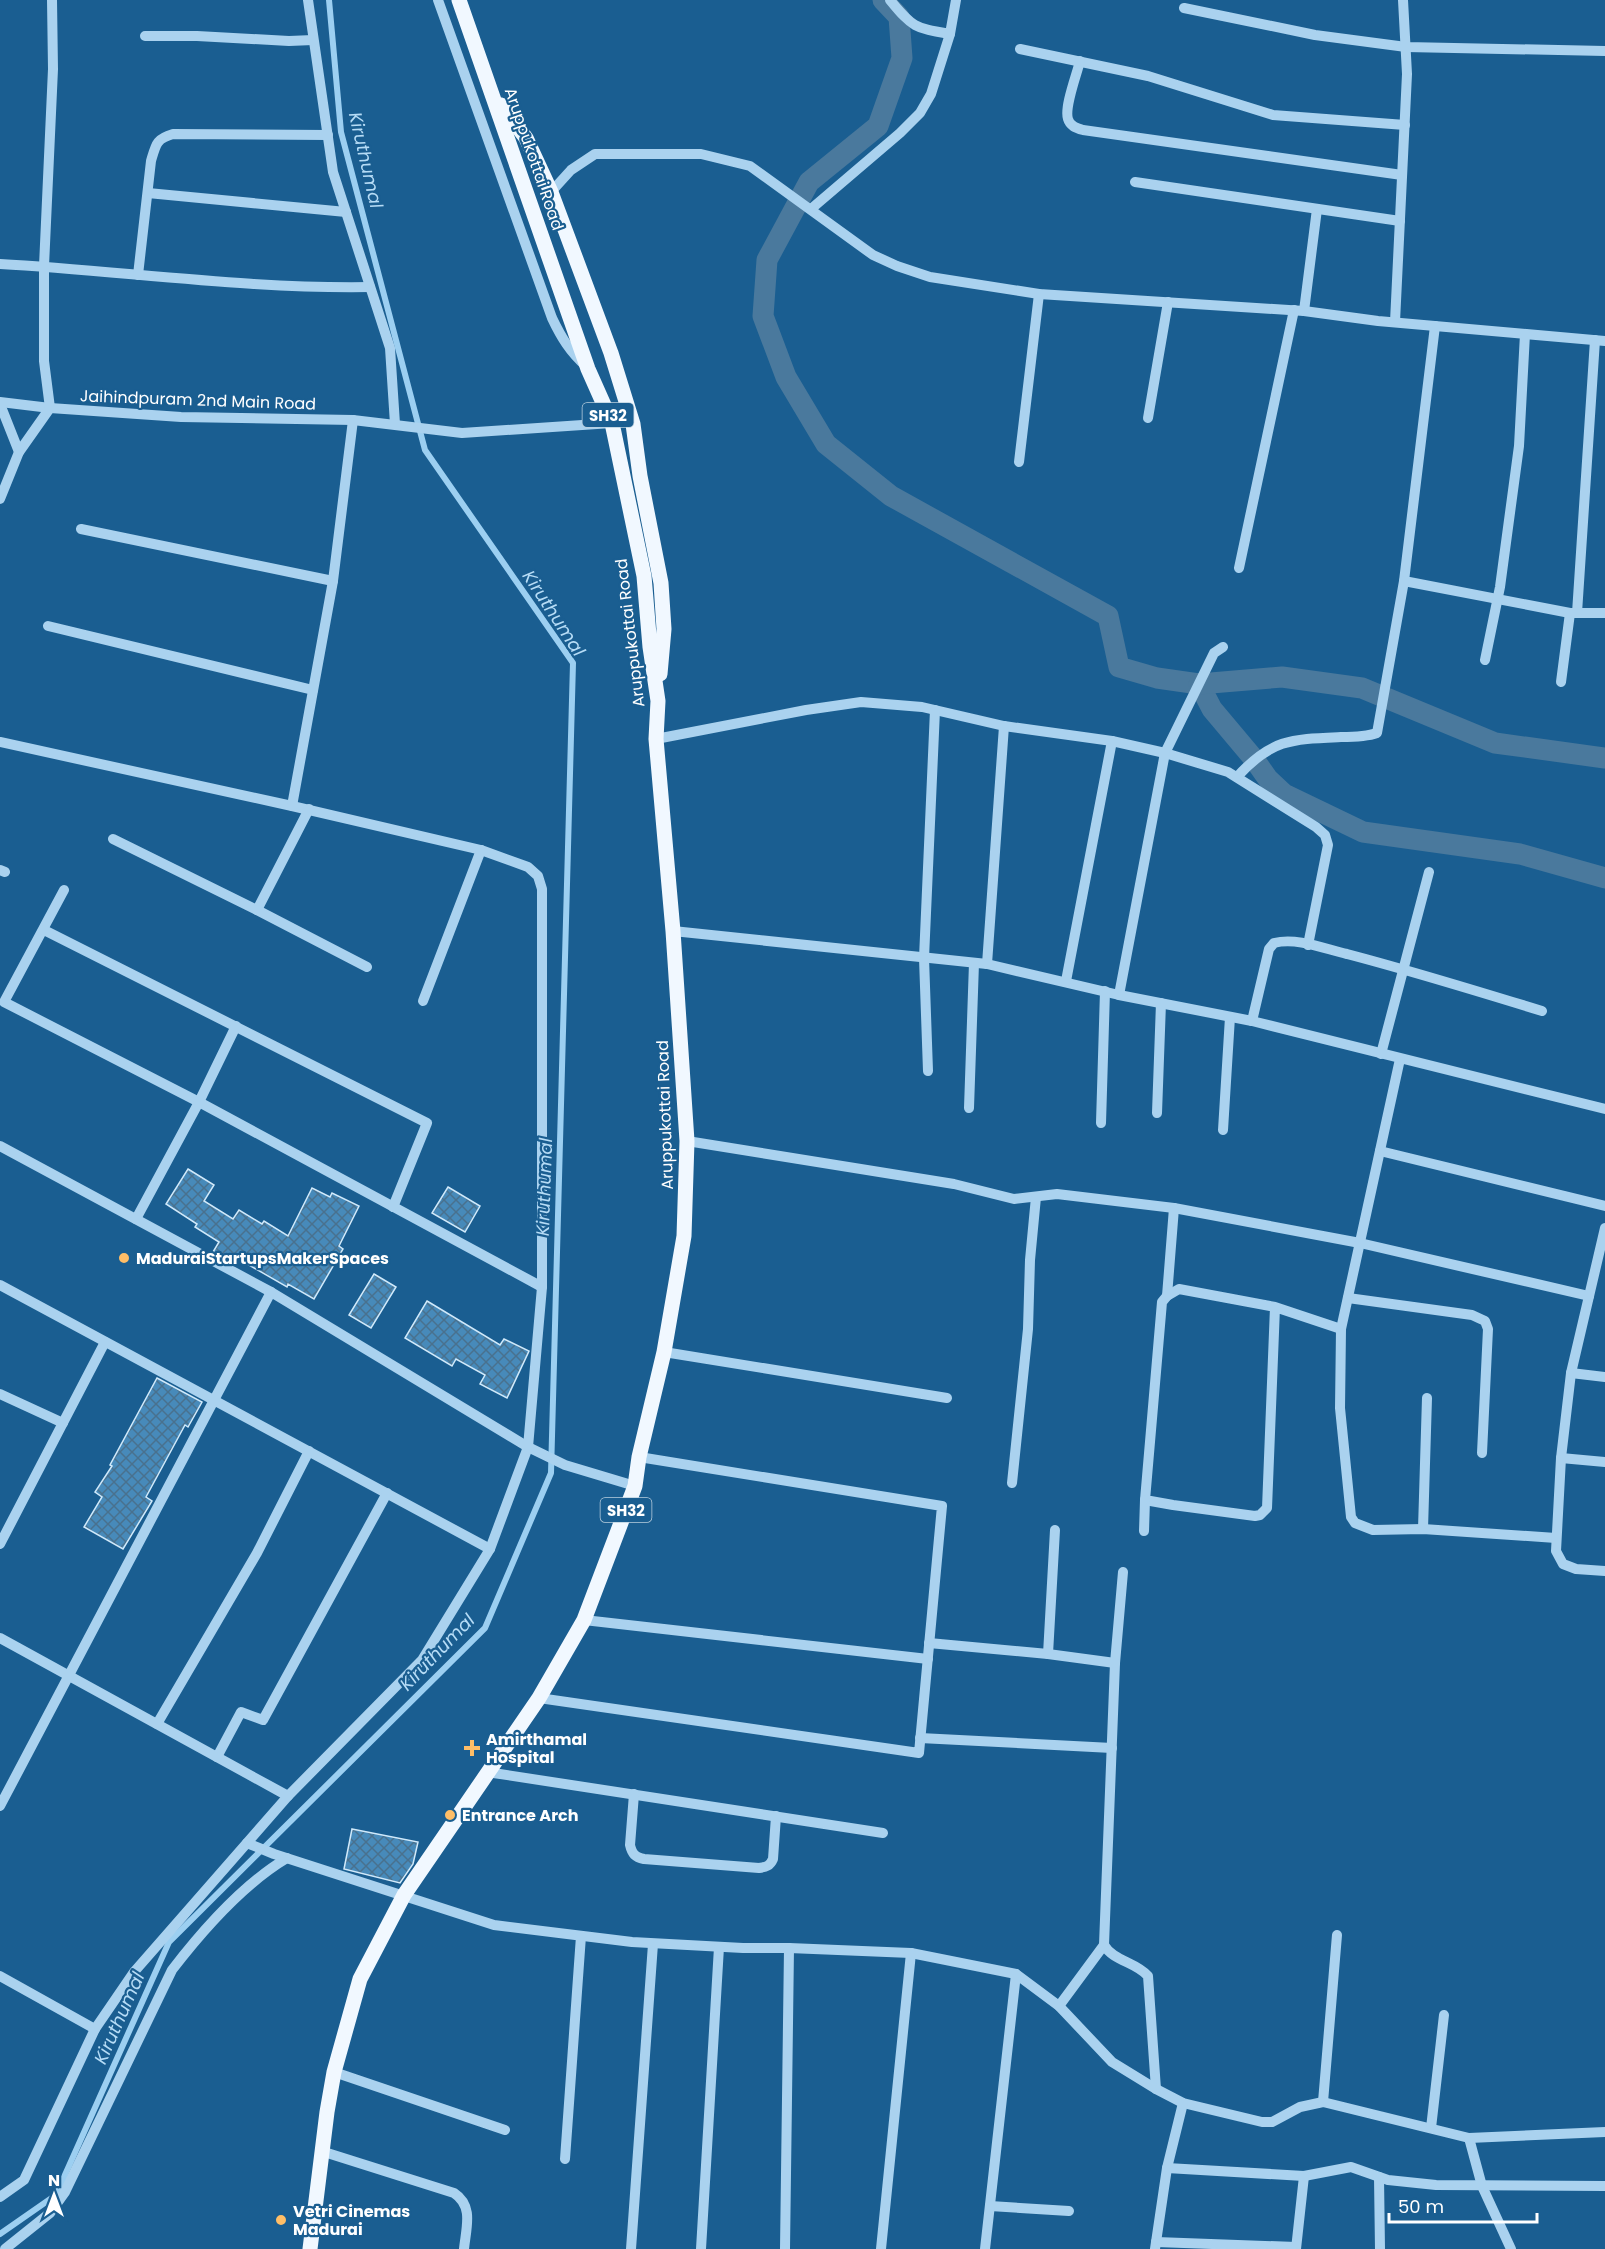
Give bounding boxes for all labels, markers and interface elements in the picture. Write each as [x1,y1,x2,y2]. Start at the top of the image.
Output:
street label: Aruppukottai Road [499,85,569,233]
water label: Kiruthumal [343,109,389,211]
street label: Jaihindpuram 2nd Main Road [80,384,316,416]
road number: SH32 [582,403,634,427]
street label: Aruppukottai Road [609,557,651,709]
water label: Kiruthumal [517,565,592,661]
street label: Aruppukottai Road [651,1040,679,1190]
water label: Kiruthumal [530,1137,558,1236]
place label: MaduraiStartupsMakerSpaces [136,1247,389,1270]
marker: MaduraiStartupsMakerSpaces [117,1251,131,1265]
road number: SH32 [600,1498,652,1522]
water label: Kiruthumal [394,1608,480,1696]
place label: Amirthamal Hospital [486,1728,587,1769]
marker: Amirthamal Hospital [463,1739,481,1757]
place label: Entrance Arch [462,1804,578,1827]
marker: Entrance Arch [443,1808,457,1822]
water label: Kiruthumal [88,1968,151,2068]
north arrow [24,2165,84,2225]
text: N [48,2169,60,2192]
scale bar [1389,2186,1538,2224]
text: 50 m [1398,2194,1444,2219]
place label: Vetri Cinemas Madurai [293,2200,410,2241]
marker: Vetri Cinemas Madurai [274,2213,288,2227]

